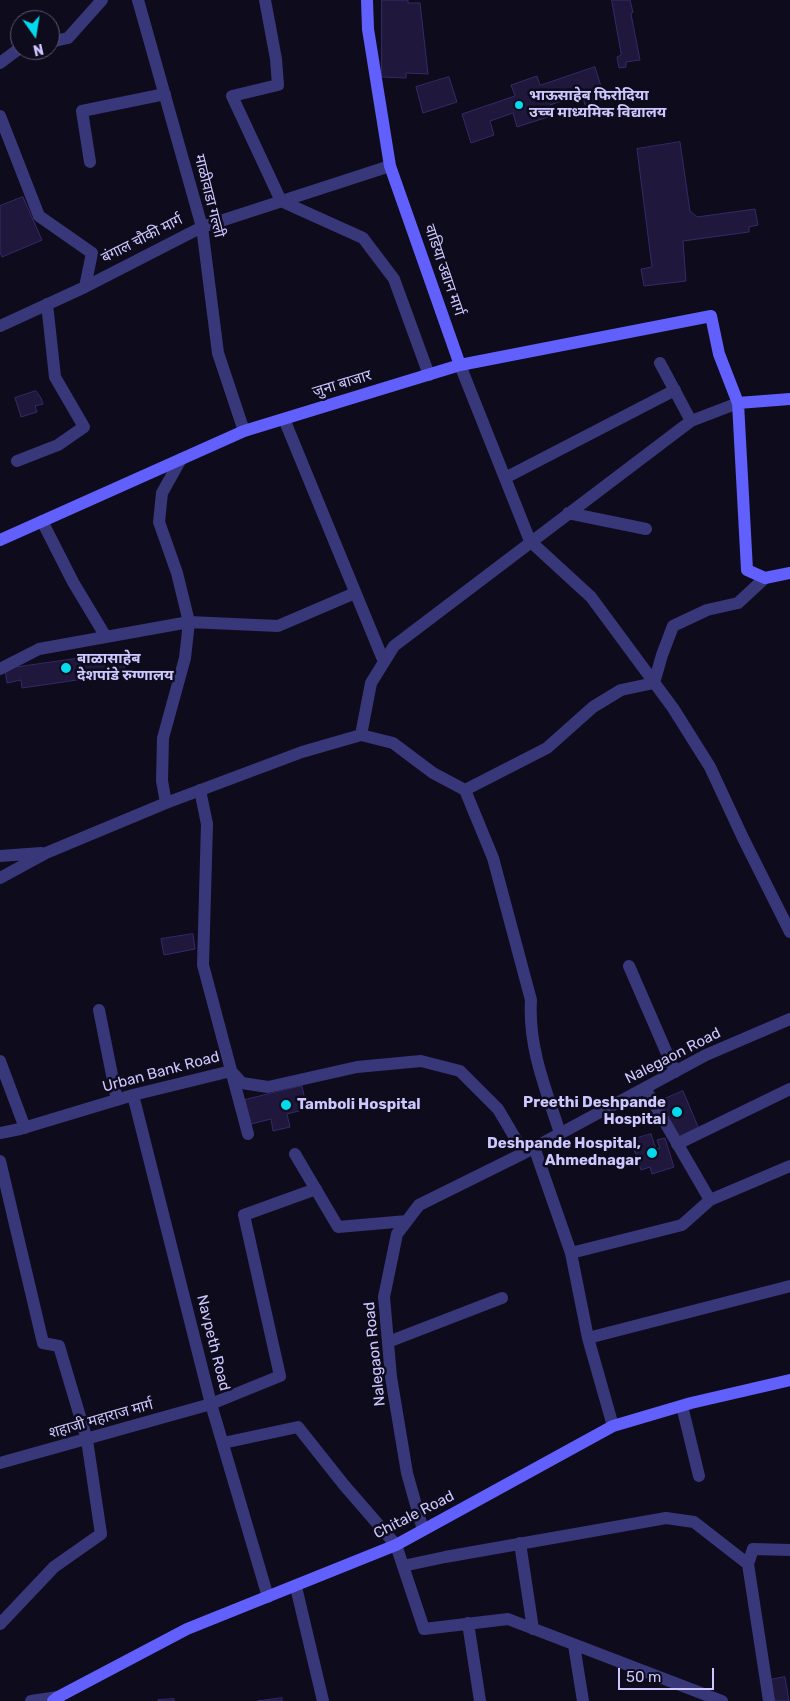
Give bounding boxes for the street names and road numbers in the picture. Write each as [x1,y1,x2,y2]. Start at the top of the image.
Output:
street label: माळीवाडा गल्ली [190,152,228,240]
street label: बंगाल चौकी मार्ग [98,211,186,267]
street label: वाडिया उद्यान मार्ग [420,222,468,318]
street label: जुना बाजार [310,367,374,401]
street label: Nalegaon Road [622,1024,724,1088]
street label: Urban Bank Road [100,1048,222,1096]
street label: Navpeth Road [192,1293,234,1393]
street label: Nalegaon Road [361,1301,389,1407]
street label: शहाजी महाराज मार्ग [47,1396,155,1442]
street label: Chitale Road [371,1487,457,1543]

